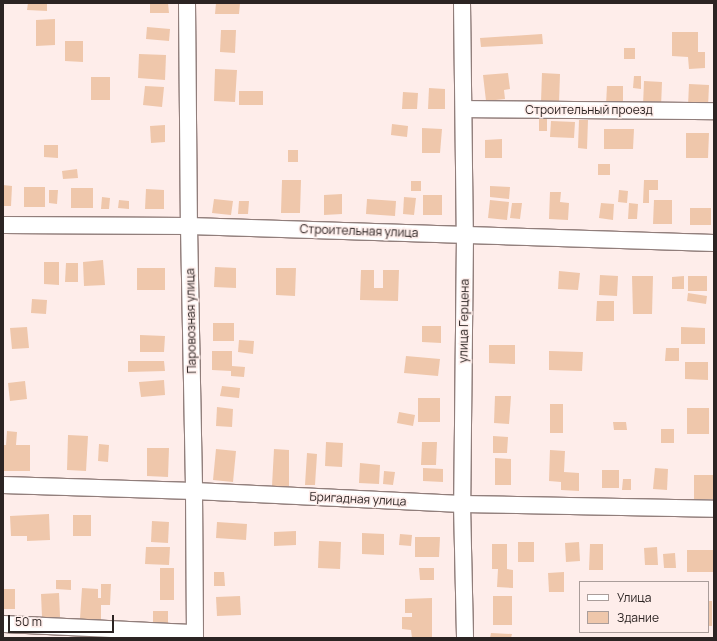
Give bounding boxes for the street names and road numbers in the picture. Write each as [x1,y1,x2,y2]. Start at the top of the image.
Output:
street label: Строительный проезд [525,103,653,117]
street label: Строительная улица [299,222,419,240]
street label: Паровозная улица [183,268,199,374]
street label: улица Герцена [456,279,472,363]
street label: Бригадная улица [309,489,407,509]

